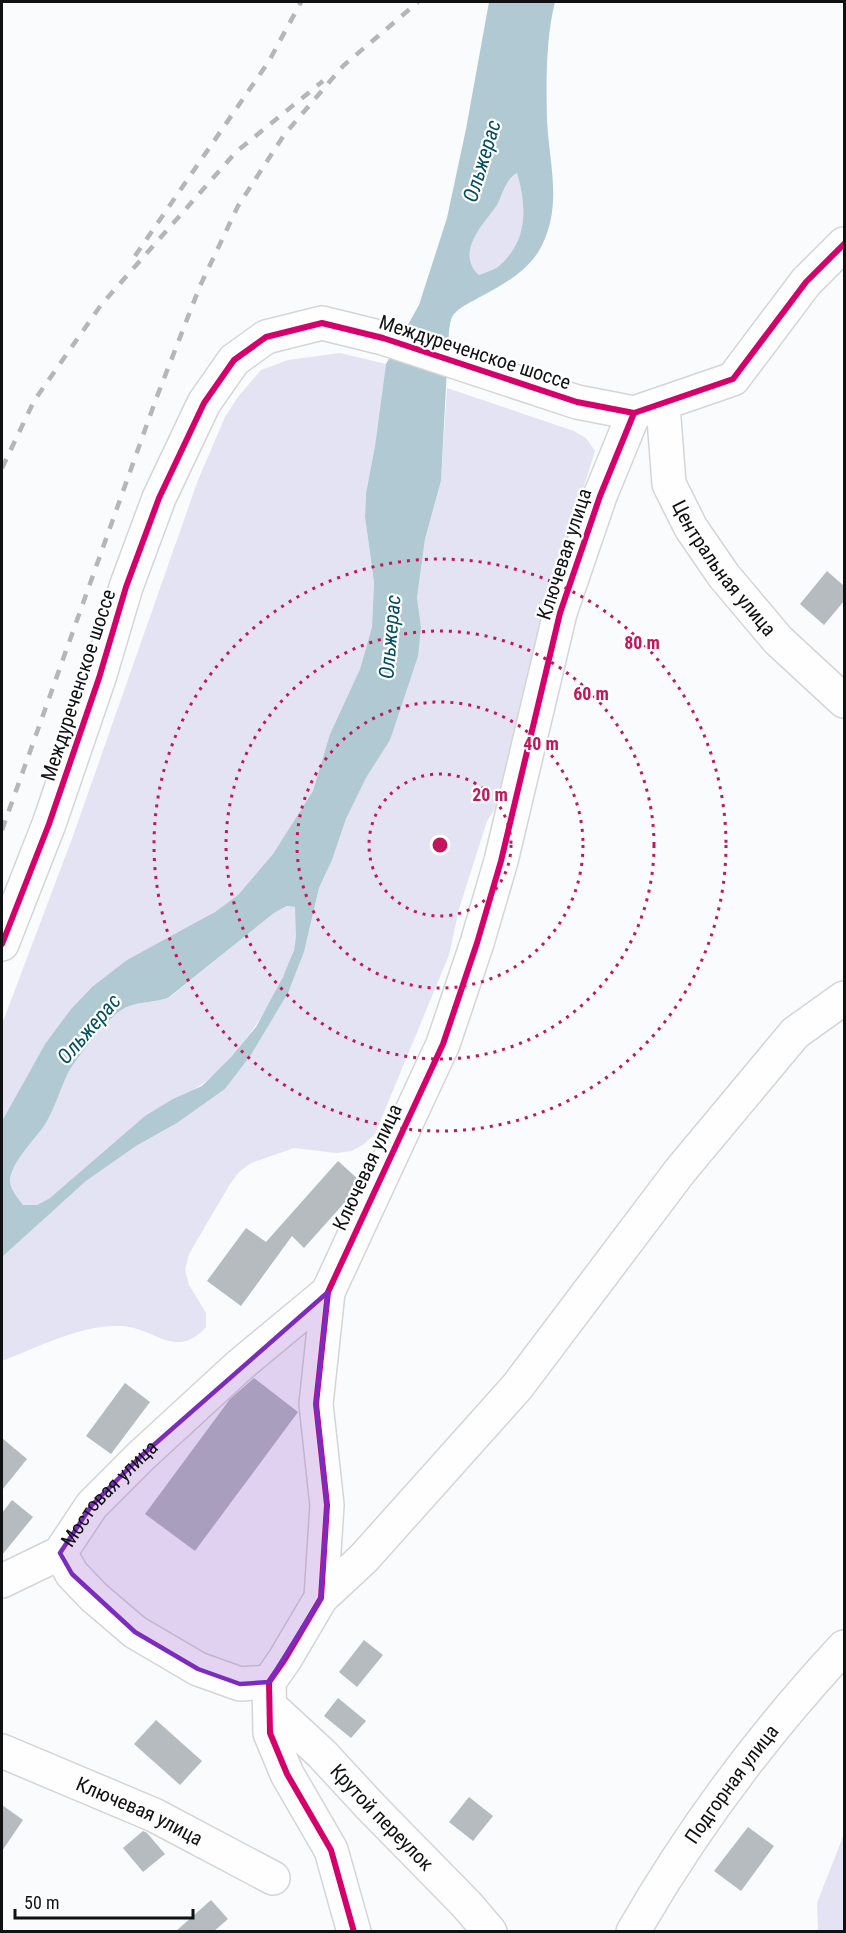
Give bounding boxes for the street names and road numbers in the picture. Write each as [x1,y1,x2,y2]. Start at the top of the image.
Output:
street label: Междуреченское шоссе [376,310,574,394]
street label: Ключевая улица [531,485,597,623]
street label: Центральная улица [667,496,781,641]
street label: Междуреченское шоссе [36,586,120,784]
street label: Ключевая улица [327,1100,407,1234]
street label: Мостовая улица [56,1435,162,1551]
street label: Подгорная улица [680,1720,784,1848]
street label: Крутой переулок [325,1759,439,1876]
street label: Ключевая улица [72,1772,207,1851]

